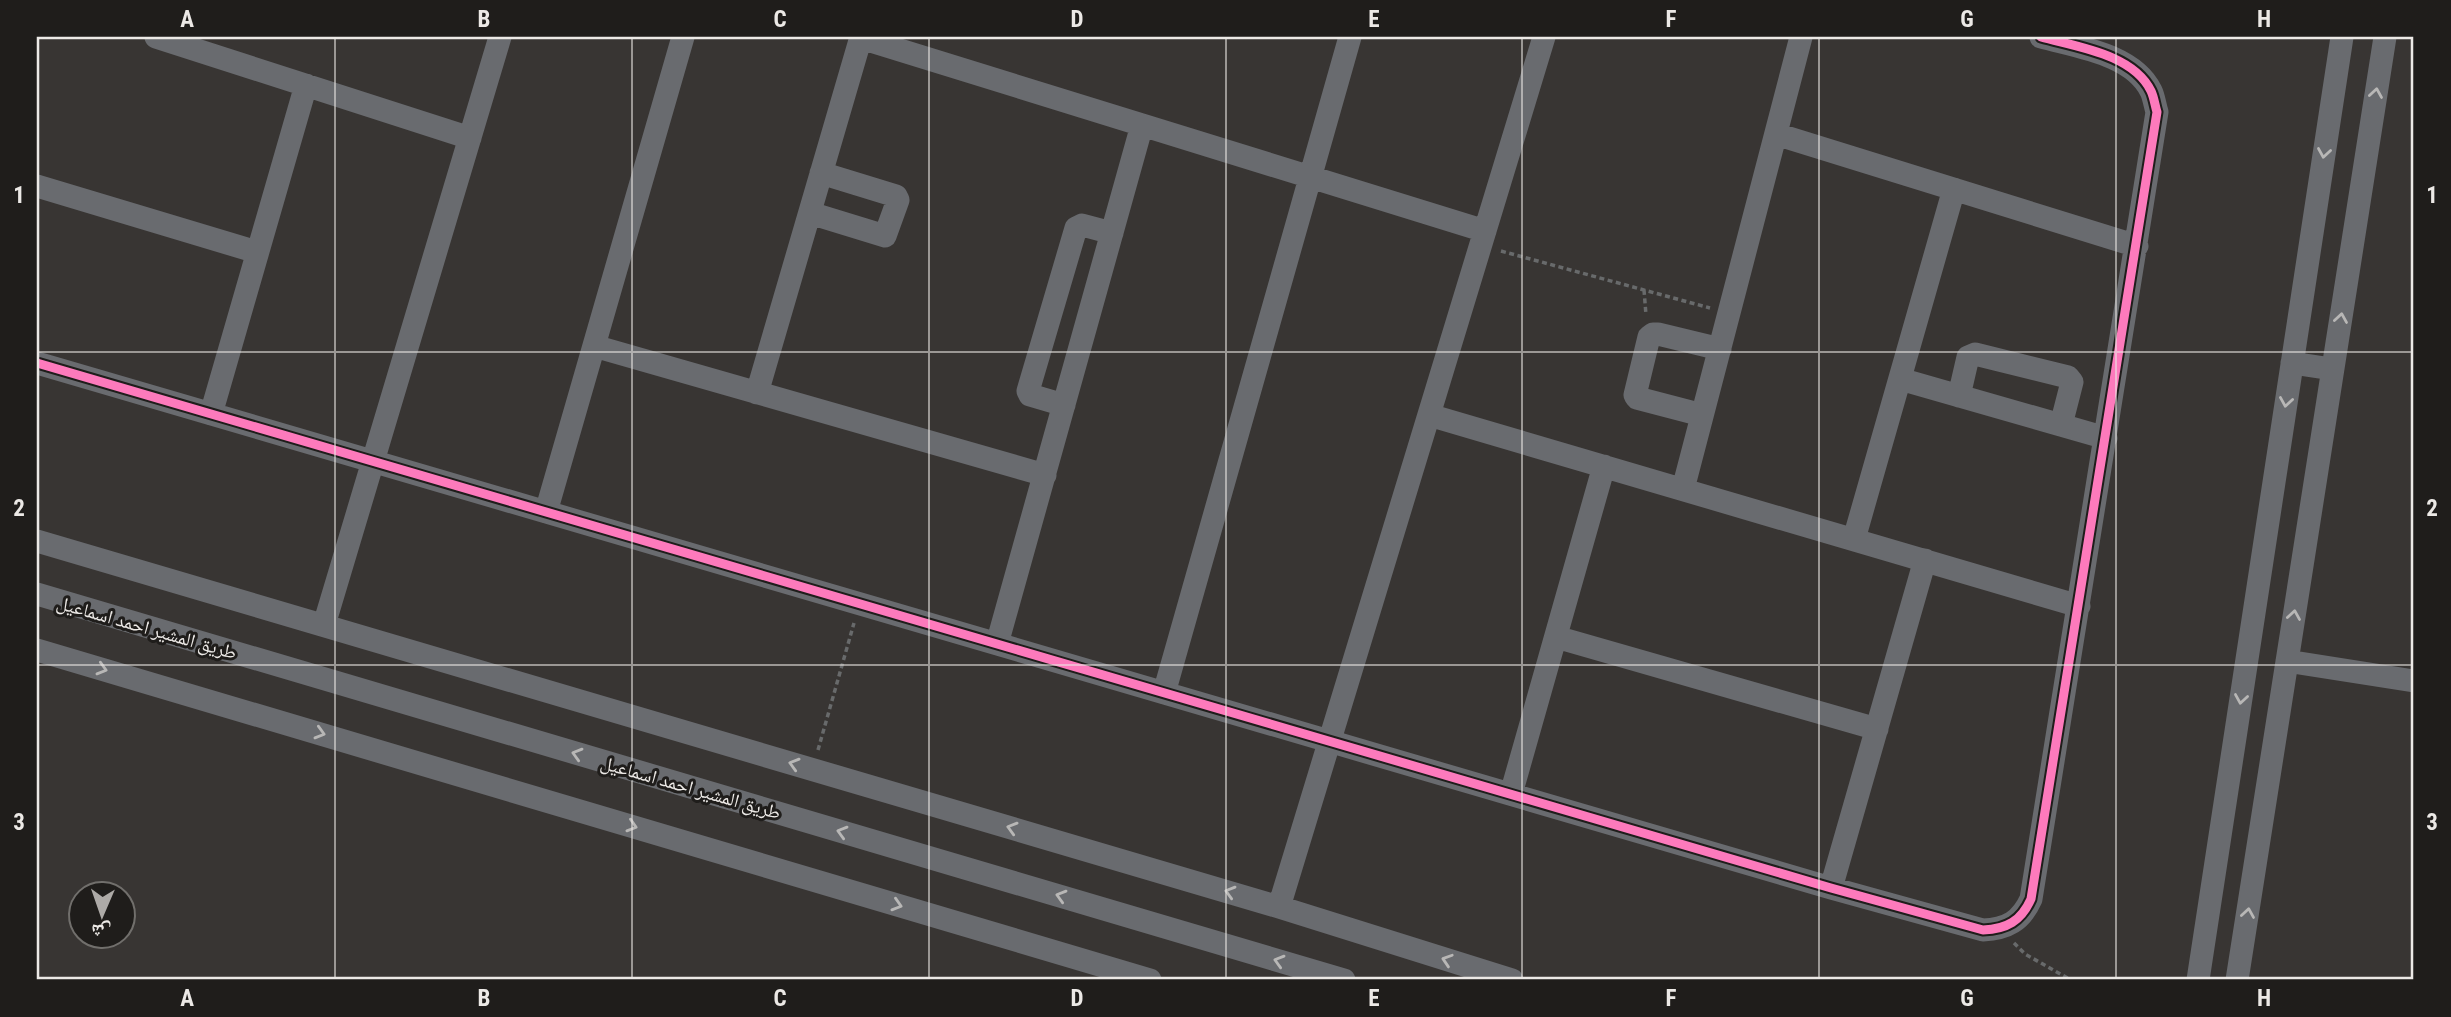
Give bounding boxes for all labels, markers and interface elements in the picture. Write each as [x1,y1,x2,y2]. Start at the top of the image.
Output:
text: A [180,6,194,33]
text: B [478,6,490,33]
text: C [773,6,787,33]
text: D [1071,6,1084,33]
text: E [1368,6,1380,33]
text: F [1666,6,1677,33]
text: G [1960,6,1974,33]
text: H [2257,6,2271,33]
one-way arrow [2368,87,2383,99]
one-way arrow [2317,147,2332,159]
text: 1 [13,182,25,209]
text: 1 [2426,182,2438,209]
one-way arrow [2333,312,2348,324]
one-way arrow [2279,396,2294,408]
text: 2 [13,495,25,522]
text: 2 [2426,495,2438,522]
street label: طريق المشير احمد اسماعيل [54,591,240,664]
one-way arrow [2286,610,2301,621]
one-way arrow [96,660,108,675]
one-way arrow [2234,693,2249,705]
one-way arrow [314,725,326,740]
one-way arrow [572,747,584,762]
street label: طريق المشير احمد اسماعيل [598,751,784,824]
one-way arrow [788,757,800,772]
text: 3 [13,809,25,836]
text: 3 [2426,809,2438,836]
one-way arrow [626,817,638,832]
one-way arrow [1006,821,1018,836]
one-way arrow [837,826,849,841]
north arrow [66,880,136,950]
one-way arrow [1224,886,1236,901]
one-way arrow [1055,890,1067,905]
one-way arrow [891,896,903,911]
one-way arrow [2240,907,2255,919]
text: ش [91,920,112,943]
one-way arrow [1442,953,1454,968]
one-way arrow [1273,954,1285,969]
text: A [180,985,194,1012]
text: B [478,985,490,1012]
text: C [773,985,787,1012]
text: D [1071,985,1084,1012]
text: E [1368,985,1380,1012]
text: F [1666,985,1677,1012]
text: G [1960,985,1974,1012]
text: H [2257,985,2271,1012]

